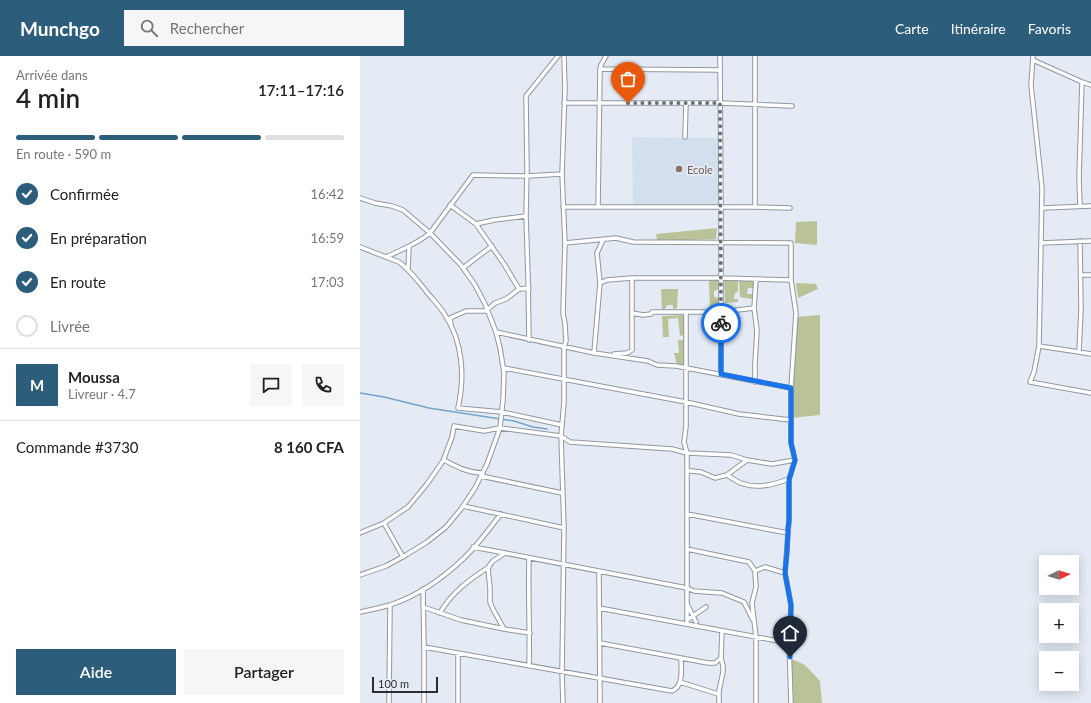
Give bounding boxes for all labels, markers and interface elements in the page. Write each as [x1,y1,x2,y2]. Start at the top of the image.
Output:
search box [124,10,404,46]
text: Munchgo [20,17,100,40]
icon: search [138,17,160,39]
text: Rechercher [170,19,244,37]
text: Carte [895,20,929,37]
text: Itinéraire [951,20,1006,37]
text: Favoris [1028,20,1071,37]
pin [611,62,645,103]
text: Arrivée dans [16,67,88,83]
icon: bag [617,68,639,90]
text: 17:11–17:16 [258,81,344,99]
text: 4 min [16,82,80,114]
text: En route · 590 m [16,146,111,162]
place label: Ecole [687,163,713,176]
marker: Ecole [674,164,684,174]
icon: check [16,183,38,205]
text: Confirmée [50,185,119,203]
text: 16:42 [311,186,344,202]
icon: check [16,227,38,249]
text: En préparation [50,229,147,247]
text: 16:59 [311,230,344,246]
icon: check [16,271,38,293]
text: En route [50,273,106,291]
text: 17:03 [311,274,344,290]
courier [701,303,741,343]
icon: bike [710,312,732,334]
text: Livrée [50,317,90,335]
button: chat [250,364,292,406]
button: phone [302,364,344,406]
text: Moussa [68,368,120,386]
text: M [30,376,44,394]
text: Livreur · 4.7 [68,386,136,402]
text: Commande #3730 [16,438,139,456]
text: 8 160 CFA [274,438,344,456]
north arrow [1039,555,1079,595]
map controls [1039,555,1079,691]
button: + [1039,603,1079,643]
pin [773,616,807,657]
icon: home [779,622,801,644]
button: Aide [16,649,176,695]
button: Partager [184,649,344,695]
button: − [1039,651,1079,691]
scale bar [372,675,438,694]
text: 100 m [378,677,409,690]

